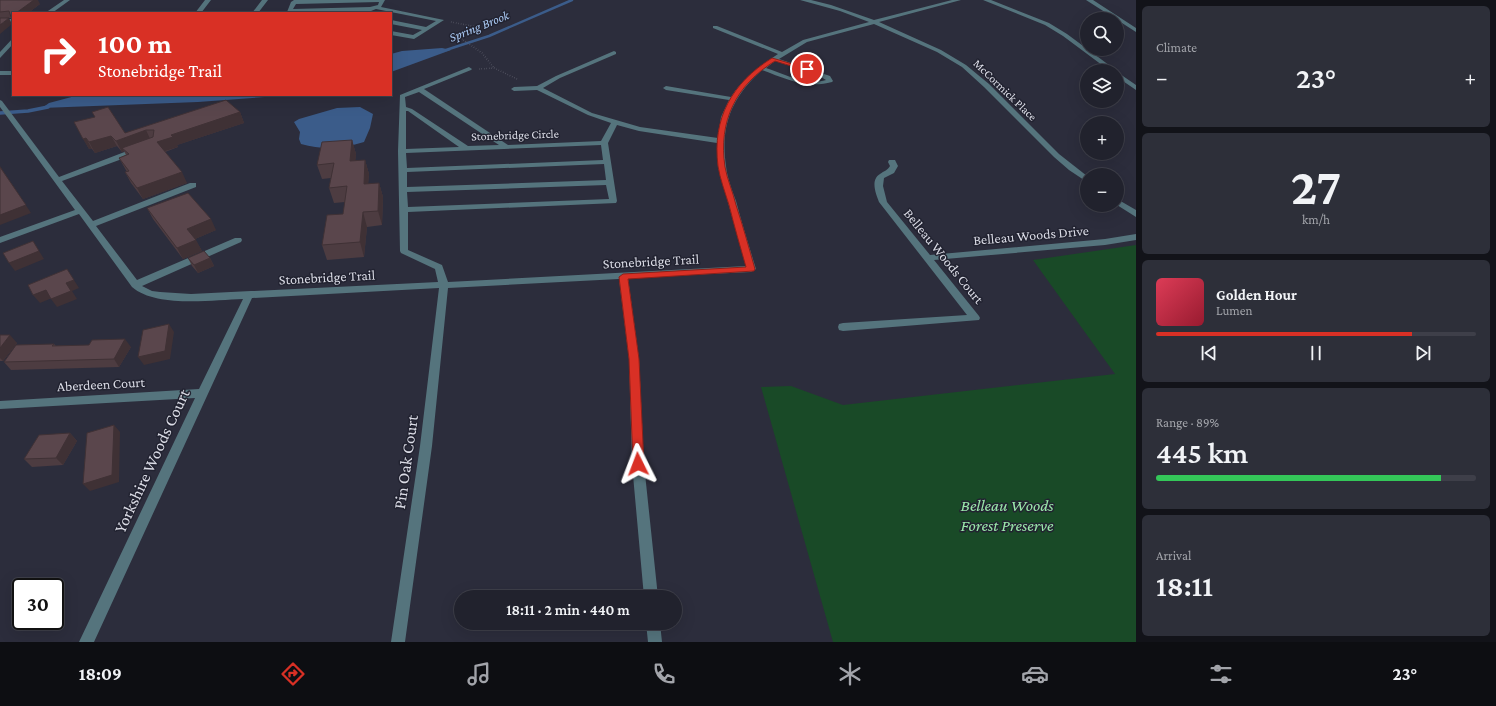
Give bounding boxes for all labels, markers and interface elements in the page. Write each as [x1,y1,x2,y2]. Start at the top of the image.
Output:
water label: Spring Brook [447,7,512,45]
map controls [1080,12,1124,212]
button: search [1080,12,1124,56]
icon: right [32,28,84,80]
text: 100 m [98,28,172,59]
text: Climate [1156,40,1197,55]
pin [790,52,824,86]
street label: McCormick Place [970,56,1040,124]
icon: arrive [796,58,818,80]
text: Stonebridge Trail [98,61,222,81]
text: 23° [1296,61,1336,94]
button: layers [1080,64,1124,108]
text: − [1156,65,1168,90]
text: + [1464,65,1476,90]
button: + [1080,116,1124,160]
street label: Stonebridge Circle [471,126,559,144]
text: 27 [1291,157,1341,215]
button: − [1080,168,1124,212]
street label: Belleau Woods Court [901,205,987,307]
text: km/h [1302,212,1330,227]
street label: Belleau Woods Drive [973,222,1089,248]
street label: Stonebridge Trail [602,250,700,272]
street label: Stonebridge Trail [278,266,376,288]
text: Golden Hour [1216,287,1297,303]
text: Lumen [1216,303,1252,318]
icon: previous [1198,342,1220,364]
icon: pause [1305,342,1327,364]
icon: next [1412,342,1434,364]
street label: Aberdeen Court [57,374,146,394]
street label: Yorkshire Woods Court [110,386,194,536]
street label: Pin Oak Court [390,413,422,510]
text: Range · 89% [1156,415,1219,430]
text: 445 km [1156,436,1248,469]
position arrow [617,443,659,485]
park label: Belleau Woods Forest Preserve [961,496,1054,535]
text: Arrival [1156,548,1191,563]
text: 18:11 [1156,569,1213,602]
speed limit sign: 30 [12,578,64,630]
text: 18:11 · 2 min · 440 m [506,602,630,618]
icon: directions [279,660,307,688]
icon: music [465,660,493,688]
icon: phone [650,660,678,688]
icon: climate [836,660,864,688]
icon: car [1021,660,1049,688]
icon: filters [1207,660,1235,688]
text: 18:09 [79,664,122,684]
text: 23° [1393,664,1417,684]

